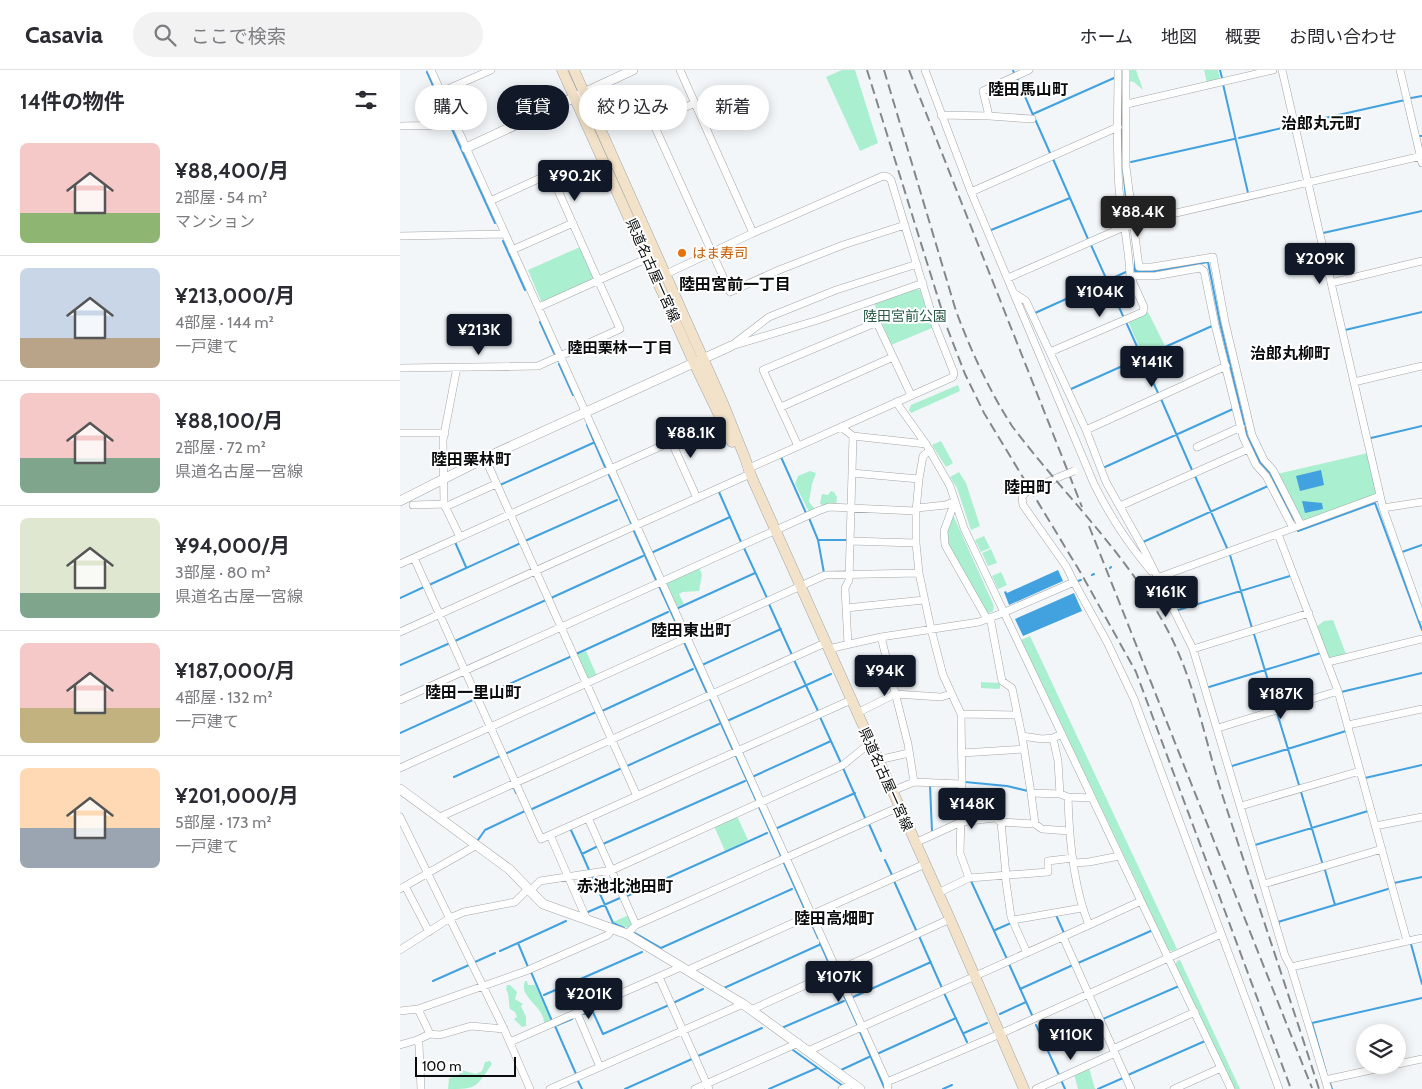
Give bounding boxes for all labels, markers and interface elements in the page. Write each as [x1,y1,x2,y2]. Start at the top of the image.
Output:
search box [133,12,483,57]
text: Casavia [25,20,103,49]
icon: search [151,21,179,49]
text: ここで検索 [191,25,286,48]
text: ホーム [1080,26,1133,48]
text: 地図 [1161,26,1197,48]
text: 概要 [1225,26,1261,48]
text: お問い合わせ [1289,26,1397,48]
district label: 陸田馬山町 [988,80,1068,99]
chip: 購入 [415,85,487,130]
chip: 賃貸 [497,85,569,130]
chip: 絞り込み [579,85,687,130]
chip: 新着 [697,85,769,130]
icon: filters [352,86,380,114]
text: 14件の物件 [20,89,125,114]
district label: 治郎丸元町 [1281,114,1361,133]
text: ¥88,400/月 [175,158,289,183]
pin: ¥90.2K [534,160,616,202]
icon: home [60,163,120,223]
text: ¥90.2K [549,166,601,185]
text: 2部屋 · 54 m² [175,188,267,207]
pin: ¥88.4K [1097,196,1179,238]
text: ¥88.4K [1112,202,1164,221]
text: マンション [175,212,255,231]
street label: 県道名古屋一宮線 [622,215,684,325]
pin: ¥209K [1285,242,1355,285]
place label: はま寿司 [692,244,748,262]
marker: はま寿司 [676,247,688,259]
text: ¥209K [1296,249,1344,268]
district label: 陸田宮前一丁目 [679,275,791,294]
pin: ¥104K [1065,276,1135,318]
text: ¥104K [1077,282,1123,301]
text: ¥213,000/月 [175,283,295,308]
icon: home [60,288,120,348]
park label: 陸田宮前公園 [863,307,947,325]
text: 4部屋 · 144 m² [175,313,274,332]
pin: ¥213K [444,314,514,356]
text: ¥213K [458,320,500,339]
text: 一戸建て [175,337,239,356]
district label: 陸田栗林一丁目 [567,339,673,357]
district label: 治郎丸柳町 [1250,344,1330,363]
pin: ¥141K [1117,346,1187,388]
text: ¥141K [1131,352,1173,371]
text: ¥88,100/月 [175,408,283,433]
icon: home [60,413,120,473]
pin: ¥88.1K [650,416,732,459]
text: ¥88.1K [667,423,715,442]
text: 2部屋 · 72 m² [175,438,266,457]
district label: 陸田栗林町 [431,450,511,469]
text: 県道名古屋一宮線 [175,462,303,481]
district label: 陸田町 [1004,478,1052,497]
text: ¥94,000/月 [175,533,290,558]
icon: home [60,538,120,598]
text: 3部屋 · 80 m² [175,563,270,582]
pin: ¥161K [1131,576,1201,618]
text: ¥161K [1146,582,1186,601]
text: 県道名古屋一宮線 [175,587,303,606]
district label: 陸田東出町 [651,621,731,640]
pin: ¥94K [855,654,915,697]
text: ¥187,000/月 [175,658,296,683]
text: ¥94K [866,661,904,680]
icon: home [60,663,120,723]
pin: ¥187K [1246,678,1316,720]
district label: 陸田一里山町 [425,683,521,702]
text: ¥187K [1259,684,1303,703]
text: 4部屋 · 132 m² [175,688,272,707]
text: 一戸建て [175,712,239,731]
street label: 県道名古屋一宮線 [855,724,917,834]
text: ¥201,000/月 [175,783,299,808]
icon: home [60,788,120,848]
pin: ¥148K [937,788,1007,830]
text: ¥148K [949,794,995,813]
text: 5部屋 · 173 m² [175,813,272,832]
text: 一戸建て [175,837,239,856]
district label: 赤池北池田町 [577,877,673,896]
district label: 陸田高畑町 [794,909,874,928]
pin: ¥107K [804,960,874,1003]
text: ¥107K [816,967,862,986]
pin: ¥201K [554,978,624,1020]
text: ¥201K [566,984,612,1003]
pin: ¥110K [1036,1018,1106,1061]
map controls [1356,1024,1406,1074]
button: layers [1356,1024,1406,1074]
text: ¥110K [1050,1025,1092,1044]
scale bar [415,1054,516,1077]
text: 100 m [422,1057,462,1075]

